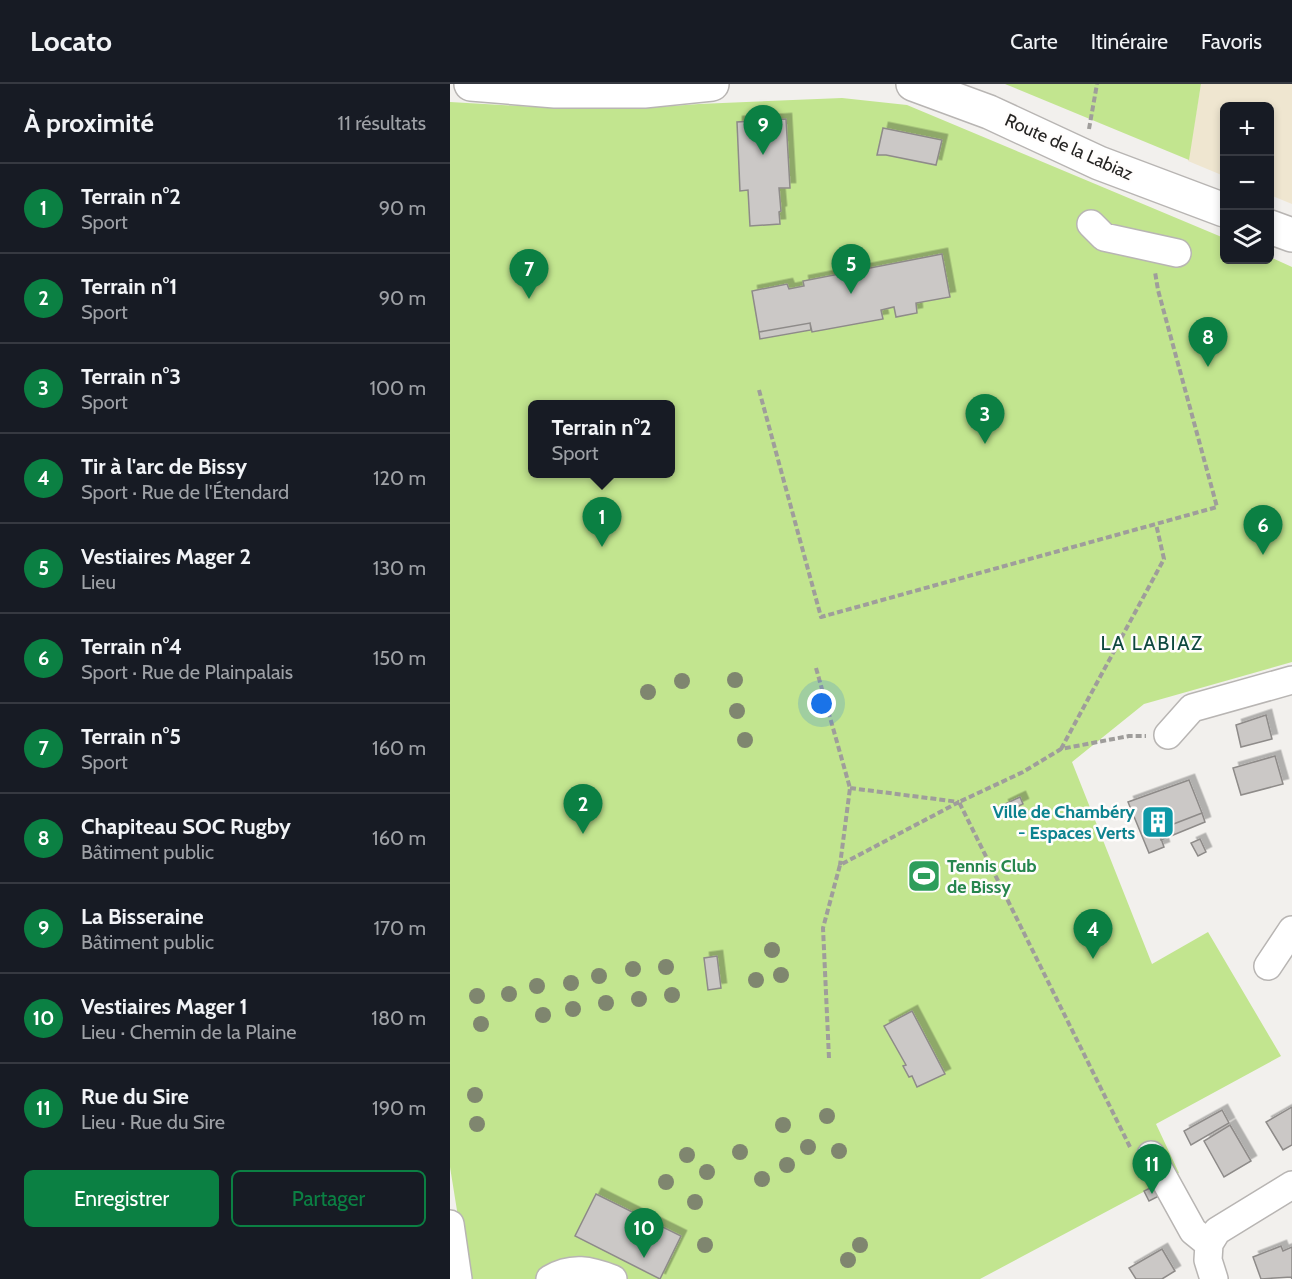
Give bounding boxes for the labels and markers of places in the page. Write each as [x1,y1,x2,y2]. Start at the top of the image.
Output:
pin: 9 [744,106,782,155]
pin: 5 [832,244,870,294]
pin: 7 [510,250,548,299]
pin: 8 [1188,318,1227,367]
pin: 3 [966,394,1004,444]
pin: 1 [582,498,622,547]
pin: 6 [1244,506,1282,555]
pin: 2 [564,784,602,834]
place label: Ville de Chambéry - Espaces Verts [993,801,1135,844]
building icon: Ville de Chambéry - Espaces Verts [1140,804,1176,840]
place label: Tennis Club de Bissy [947,855,1037,898]
sports icon: Tennis Club de Bissy [906,858,942,894]
pin: 4 [1074,910,1112,959]
pin: 11 [1132,1144,1172,1194]
pin: 10 [624,1208,664,1258]

